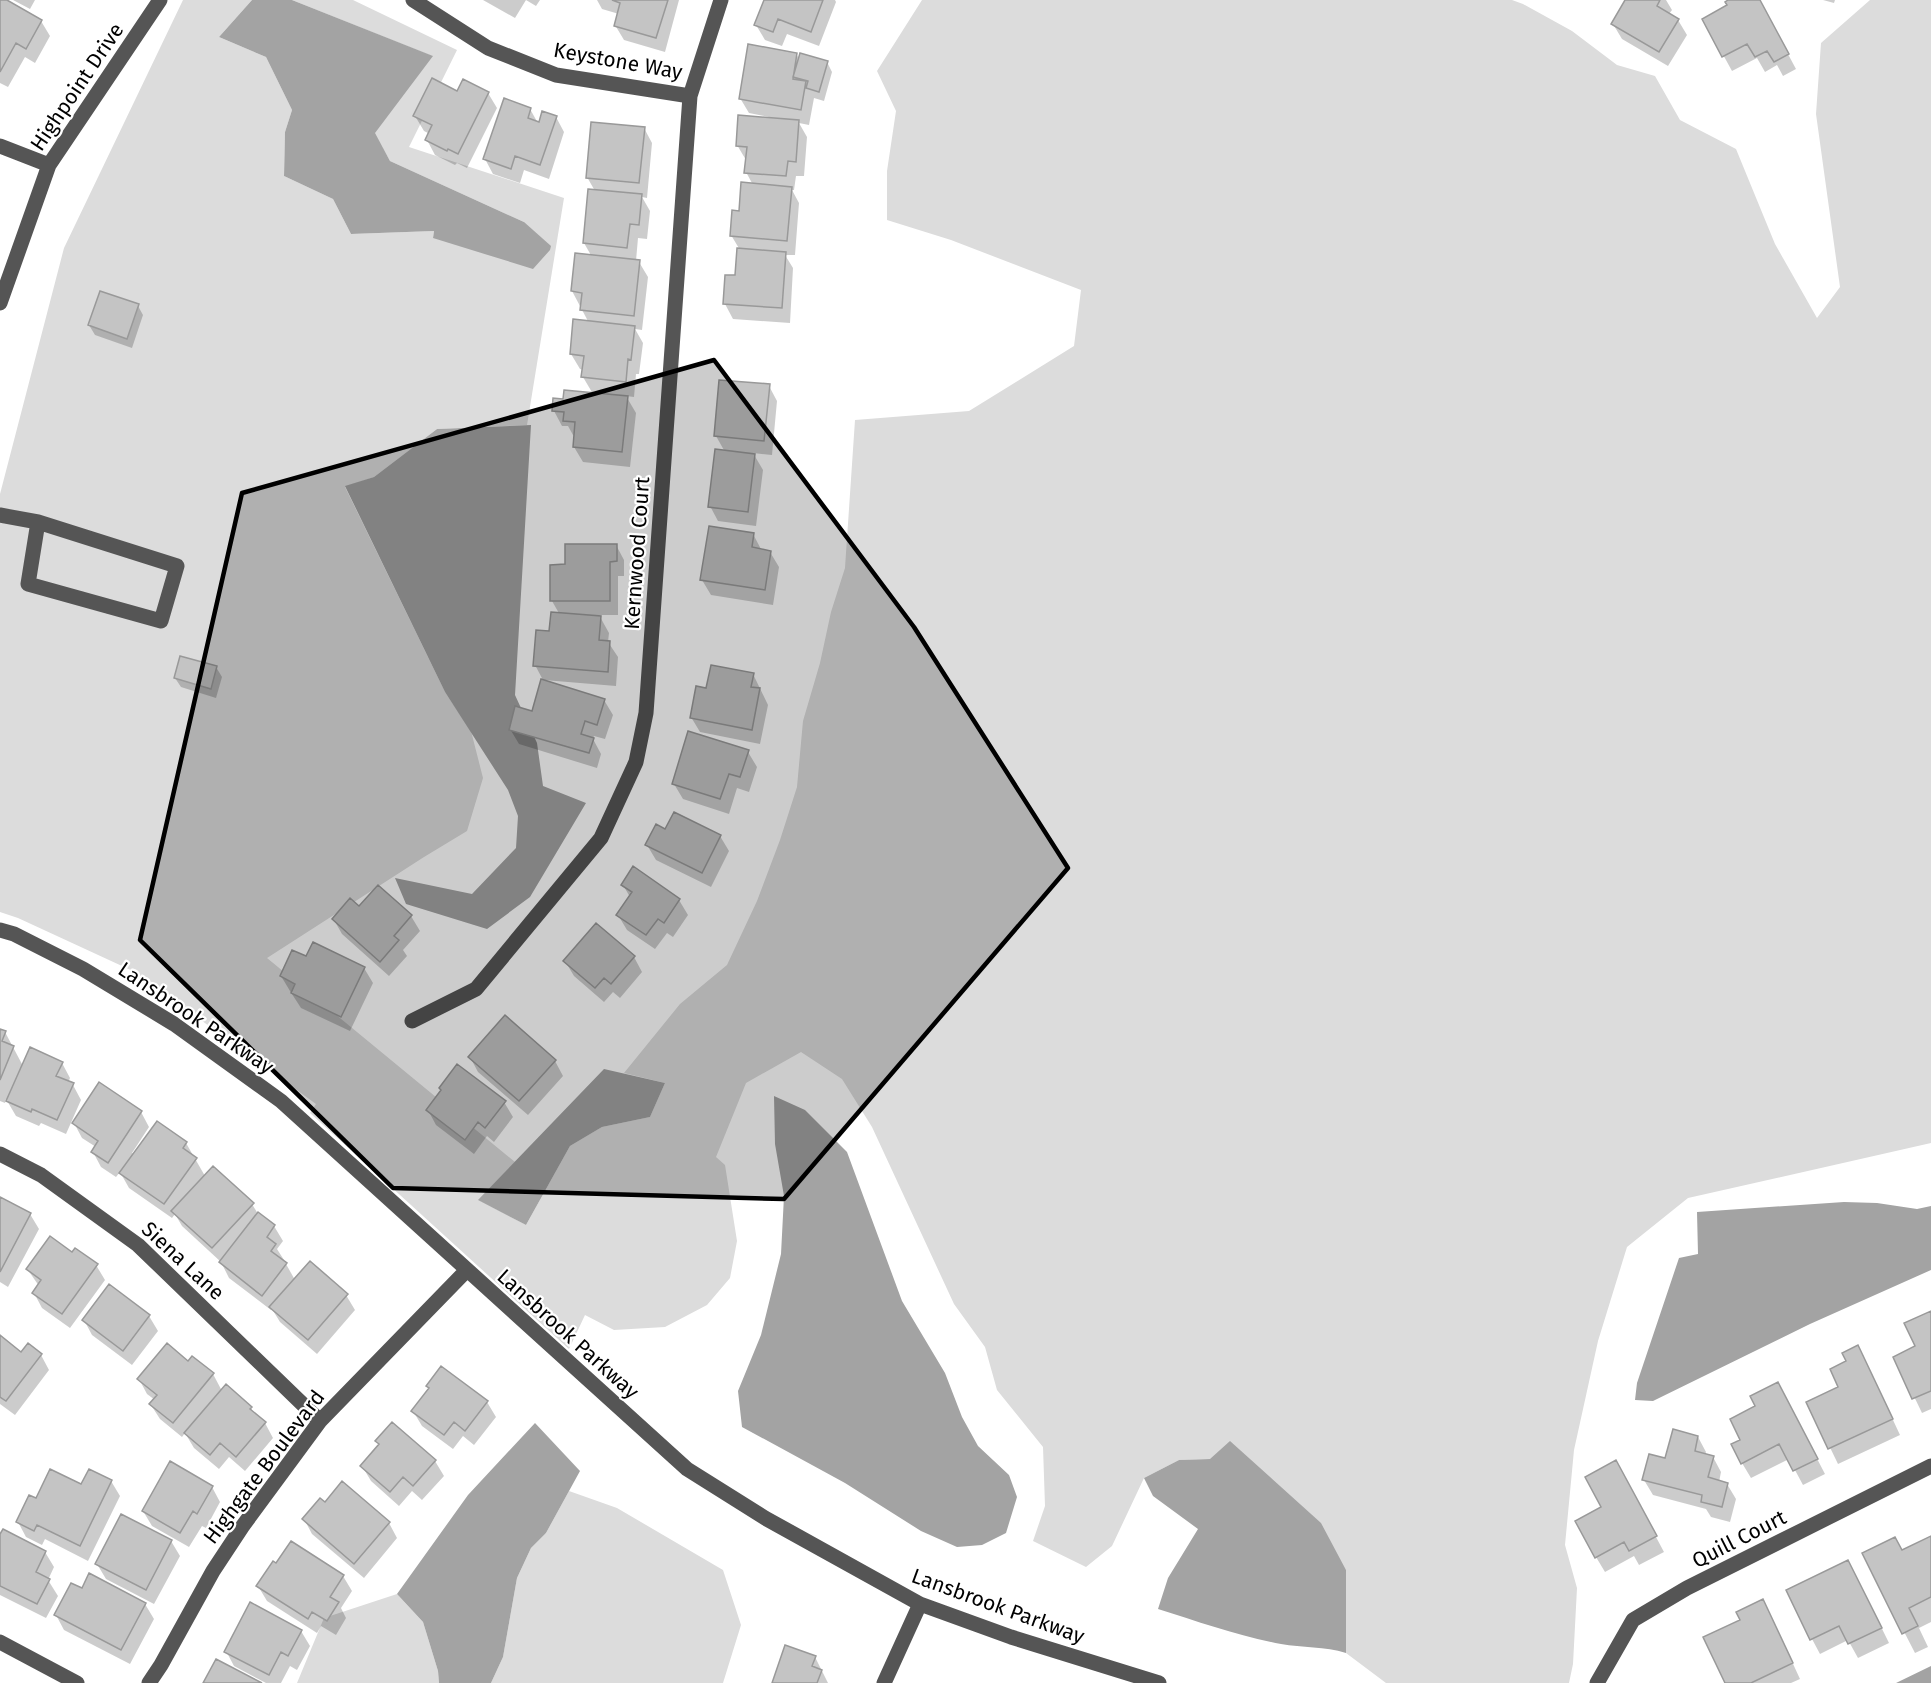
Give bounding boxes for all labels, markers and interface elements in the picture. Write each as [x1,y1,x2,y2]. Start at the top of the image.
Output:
street label: Highpoint Drive [25,18,129,156]
street label: Keystone Way [552,37,685,85]
street label: Kernwood Court [619,475,655,630]
street label: Lansbrook Parkway [113,956,279,1080]
street label: Siena Lane [136,1216,230,1306]
street label: Lansbrook Parkway [492,1263,645,1405]
street label: Highgate Boulevard [198,1385,330,1549]
street label: Quill Court [1688,1504,1791,1574]
street label: Lansbrook Parkway [908,1563,1089,1650]

